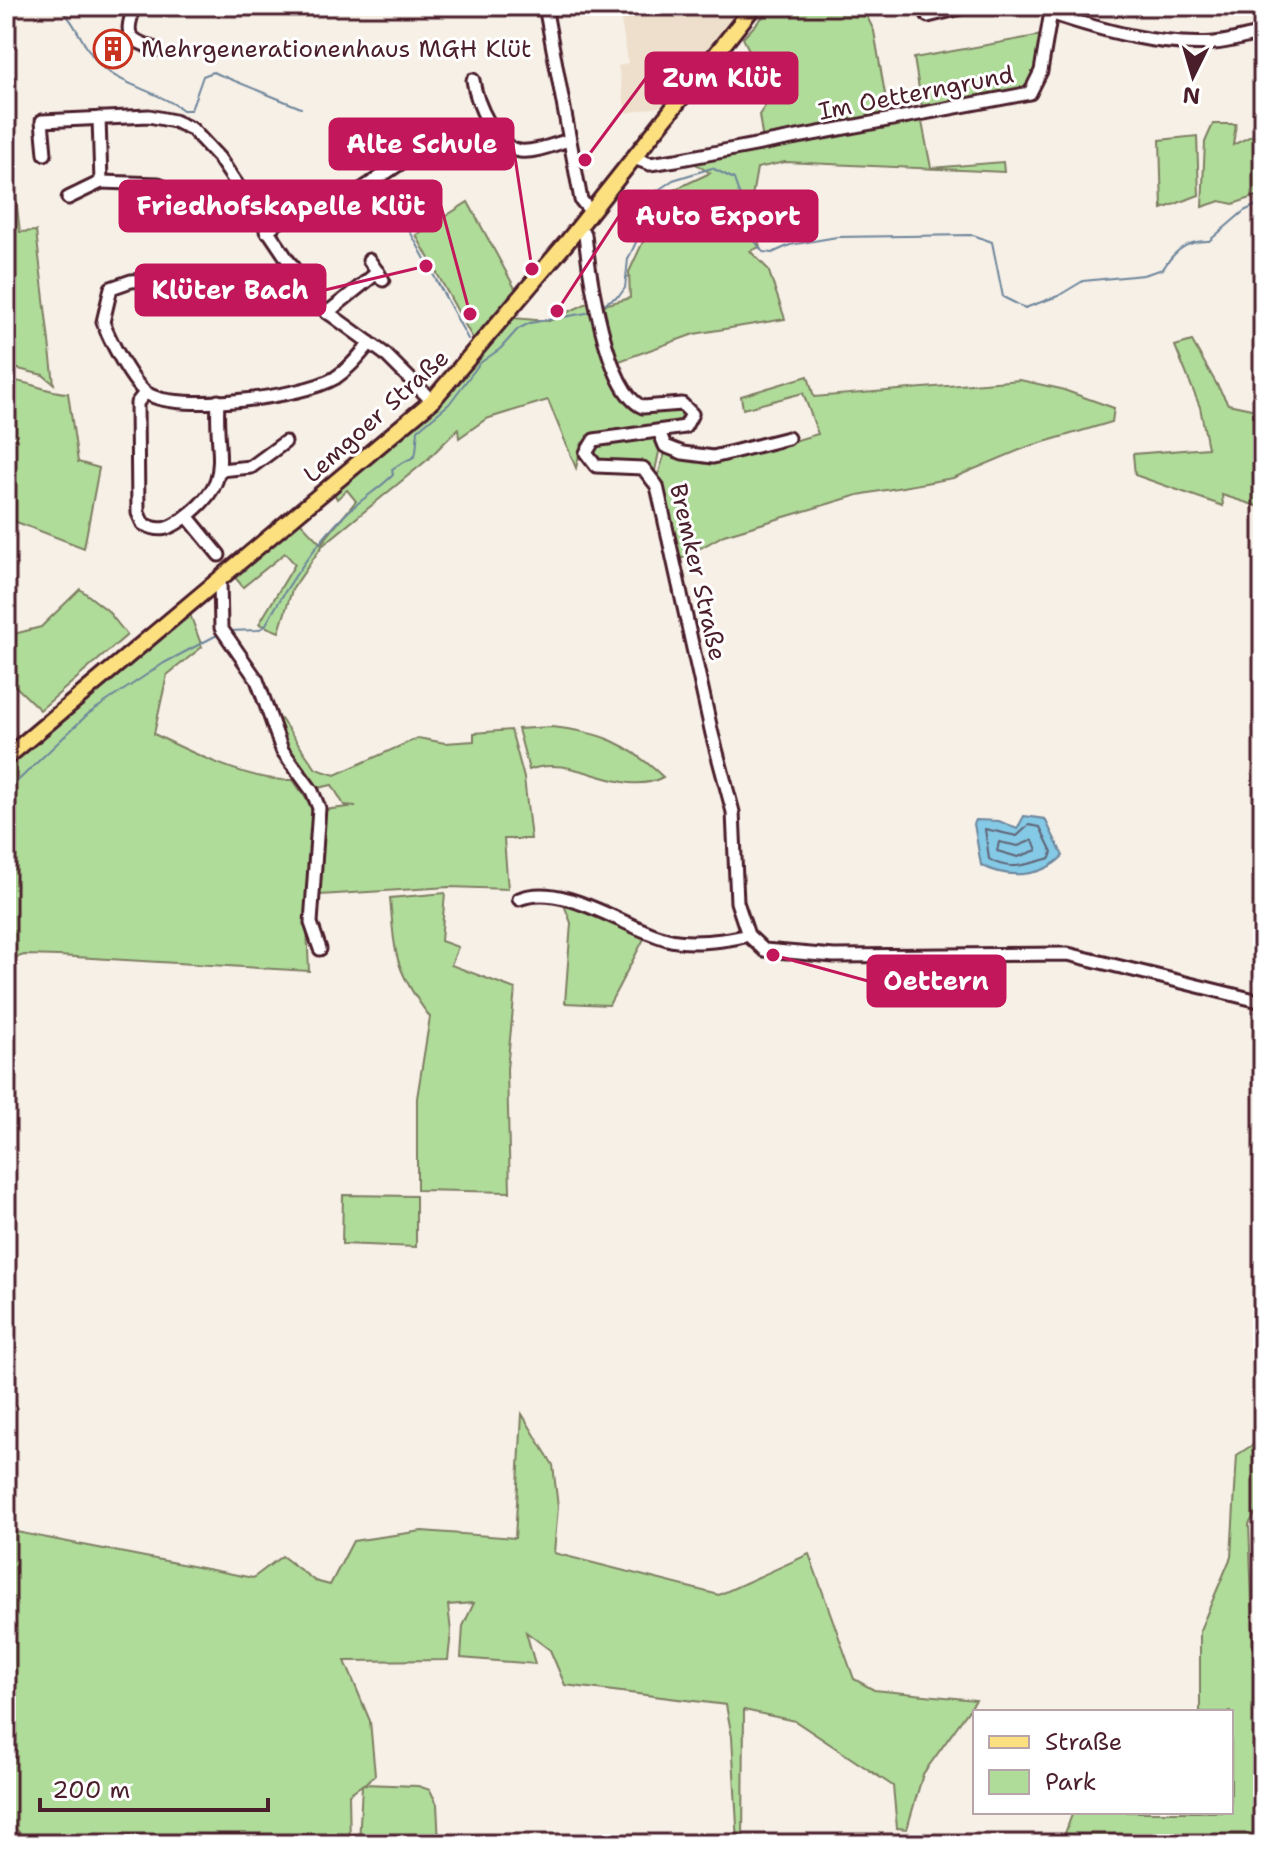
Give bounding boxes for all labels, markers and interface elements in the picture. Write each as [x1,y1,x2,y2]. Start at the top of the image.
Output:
building icon: Mehrgenerationenhaus MGH Klüt [92,28,134,70]
place label: Mehrgenerationenhaus MGH Klüt [141,33,532,65]
north arrow [1153,36,1233,116]
callout: Zum Klüt [646,53,797,103]
street label: Im Oetterngrund [816,58,1016,128]
text: Zum Klüt [662,60,782,95]
text: N [1181,80,1201,111]
callout: Alte Schule [330,119,513,169]
text: Alte Schule [346,126,498,161]
callout: Friedhofskapelle Klüt [120,181,441,231]
text: Friedhofskapelle Klüt [137,188,425,223]
callout: Auto Export [619,191,817,241]
text: Auto Export [635,198,801,233]
callout: Klüter Bach [136,265,325,315]
text: Klüter Bach [151,272,309,307]
street label: Lemgoer Straße [296,342,456,490]
street label: Bremker Straße [662,480,734,664]
callout: Oettern [868,956,1005,1006]
text: Oettern [883,963,989,998]
legend [973,1710,1233,1814]
text: Straße [1045,1726,1122,1758]
scale bar [40,1762,268,1812]
text: Park [1045,1766,1097,1798]
text: 200 m [52,1774,130,1806]

